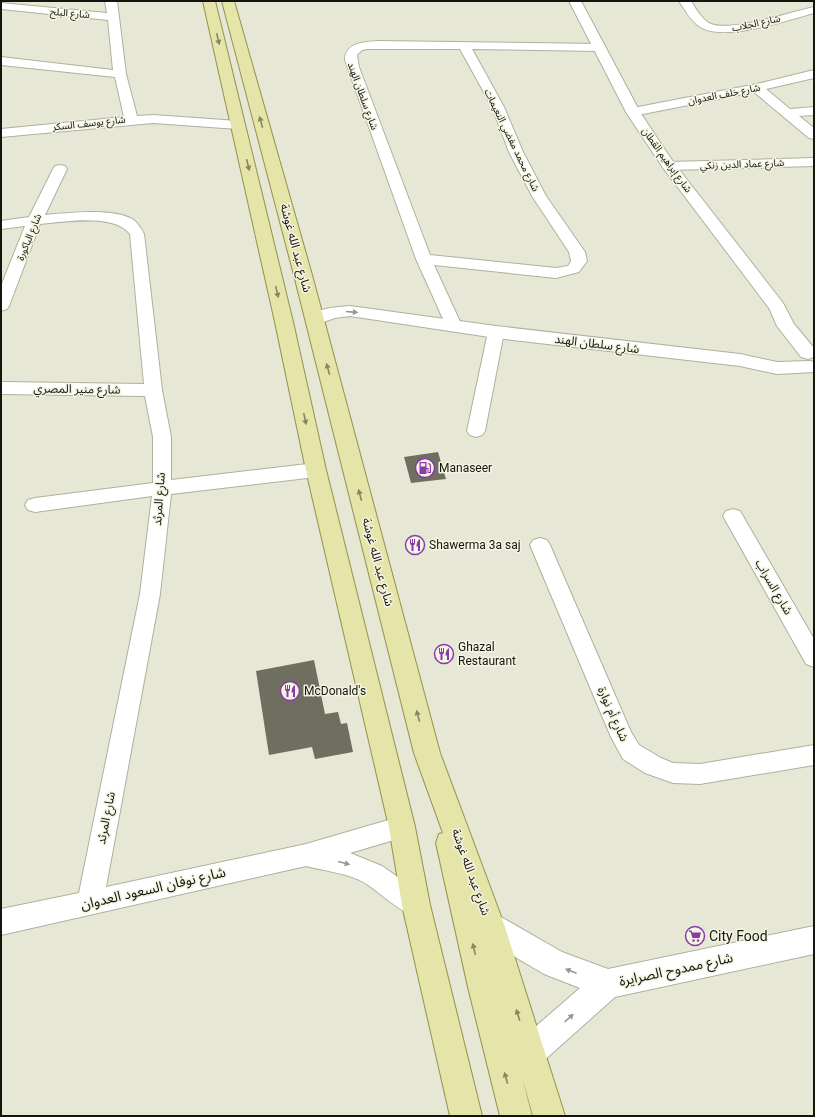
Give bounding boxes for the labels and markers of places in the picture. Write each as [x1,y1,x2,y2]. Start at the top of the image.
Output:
fuel station icon: Manaseer [414,457,436,479]
place label: Manaseer [439,461,492,475]
restaurant icon: Shawerma 3a saj [404,534,426,556]
place label: Shawerma 3a saj [429,538,521,552]
place label: Ghazal Restaurant [458,640,516,668]
restaurant icon: Ghazal Restaurant [433,643,455,665]
restaurant icon: McDonald's [279,680,301,702]
place label: McDonald's [304,684,366,698]
supermarket icon: City Food [684,925,706,947]
place label: City Food [709,928,768,944]

